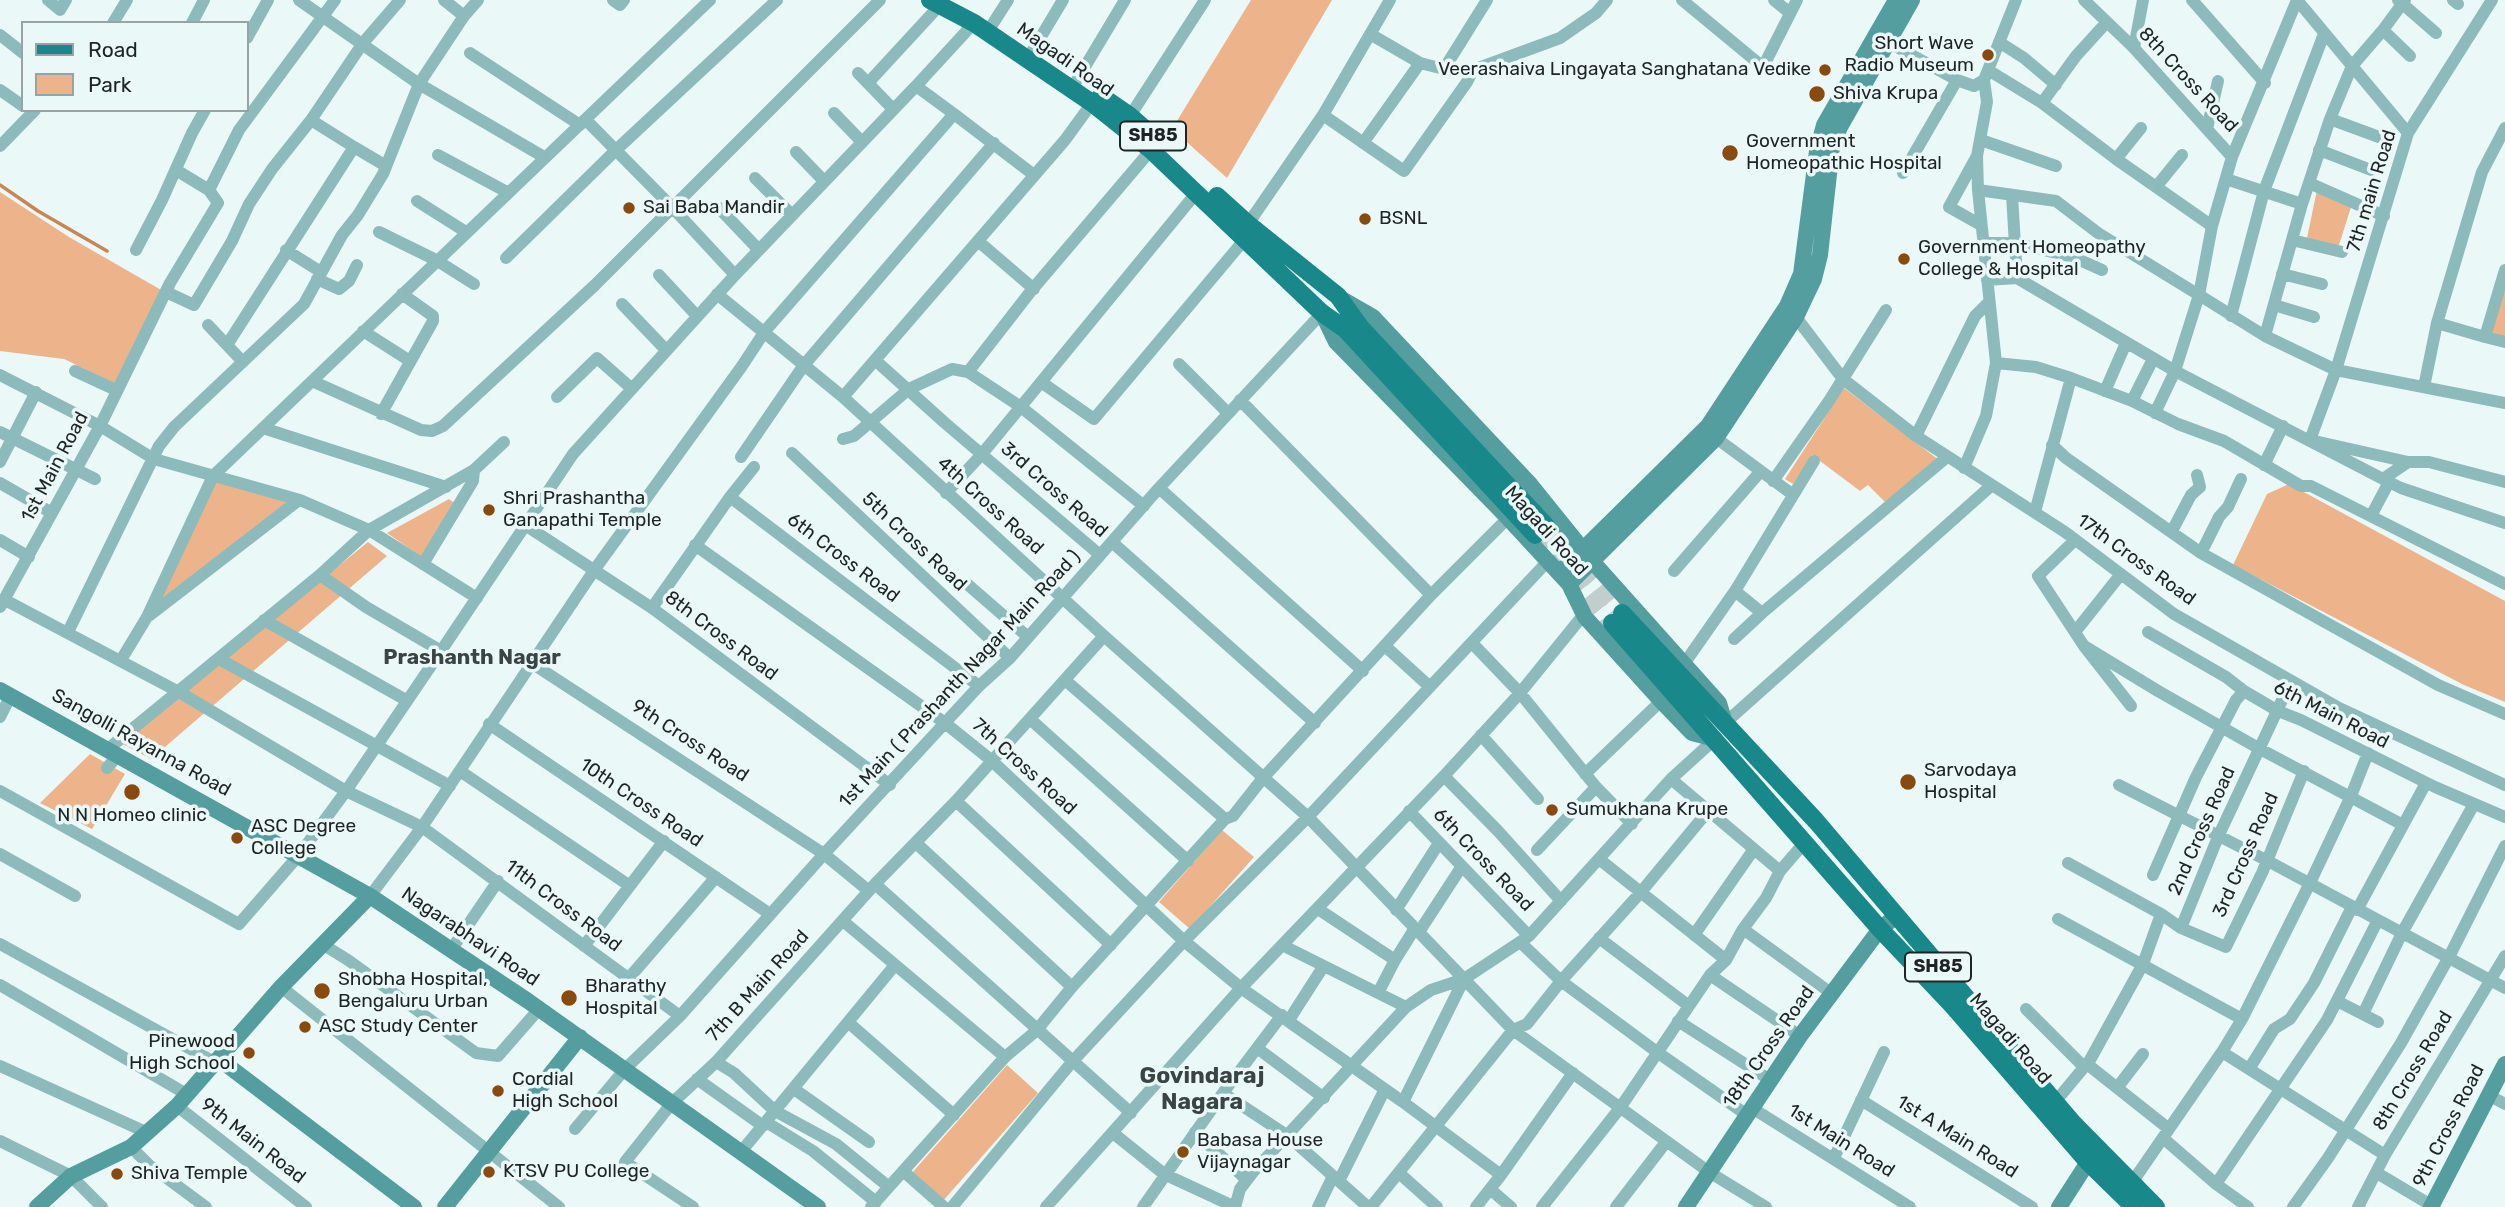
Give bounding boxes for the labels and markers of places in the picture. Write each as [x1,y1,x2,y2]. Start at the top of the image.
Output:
place label: Short Wave Radio Museum [1844,33,1974,77]
marker: Short Wave Radio Museum [1980,47,1996,63]
place label: Veerashaiva Lingayata Sanghatana Vedike [1438,59,1811,81]
marker: Veerashaiva Lingayata Sanghatana Vedike [1817,62,1833,78]
place label: Shiva Krupa [1833,83,1938,105]
marker: Shiva Krupa [1807,84,1827,104]
place label: Government Homeopathic Hospital [1746,131,1942,175]
marker: Government Homeopathic Hospital [1720,143,1740,163]
place label: Sai Baba Mandir [643,197,784,219]
marker: Sai Baba Mandir [621,200,637,216]
place label: BSNL [1379,208,1427,230]
marker: BSNL [1357,211,1373,227]
place label: Government Homeopathy College & Hospital [1918,237,2146,281]
marker: Government Homeopathy College & Hospital [1896,251,1912,267]
place label: Shri Prashantha Ganapathi Temple [503,488,662,532]
marker: Shri Prashantha Ganapathi Temple [481,502,497,518]
place label: Sarvodaya Hospital [1924,760,2017,804]
marker: Sarvodaya Hospital [1898,772,1918,792]
marker: N N Homeo clinic [122,782,142,802]
place label: Sumukhana Krupe [1566,799,1728,821]
marker: Sumukhana Krupe [1544,802,1560,818]
place label: N N Homeo clinic [57,805,207,827]
place label: ASC Degree College [251,816,356,860]
marker: ASC Degree College [229,830,245,846]
place label: Shobha Hospital, Bengaluru Urban [338,969,488,1013]
place label: Bharathy Hospital [585,976,666,1020]
marker: Shobha Hospital, Bengaluru Urban [312,981,332,1001]
marker: Bharathy Hospital [559,988,579,1008]
place label: ASC Study Center [319,1016,478,1038]
marker: ASC Study Center [297,1019,313,1035]
place label: Pinewood High School [129,1031,235,1075]
marker: Pinewood High School [241,1045,257,1061]
place label: Cordial High School [512,1069,618,1113]
marker: Cordial High School [490,1083,506,1099]
place label: Babasa House Vijaynagar [1197,1130,1323,1174]
marker: Babasa House Vijaynagar [1175,1144,1191,1160]
place label: KTSV PU College [503,1161,649,1183]
place label: Shiva Temple [131,1163,248,1185]
marker: KTSV PU College [481,1164,497,1180]
marker: Shiva Temple [109,1166,125,1182]

